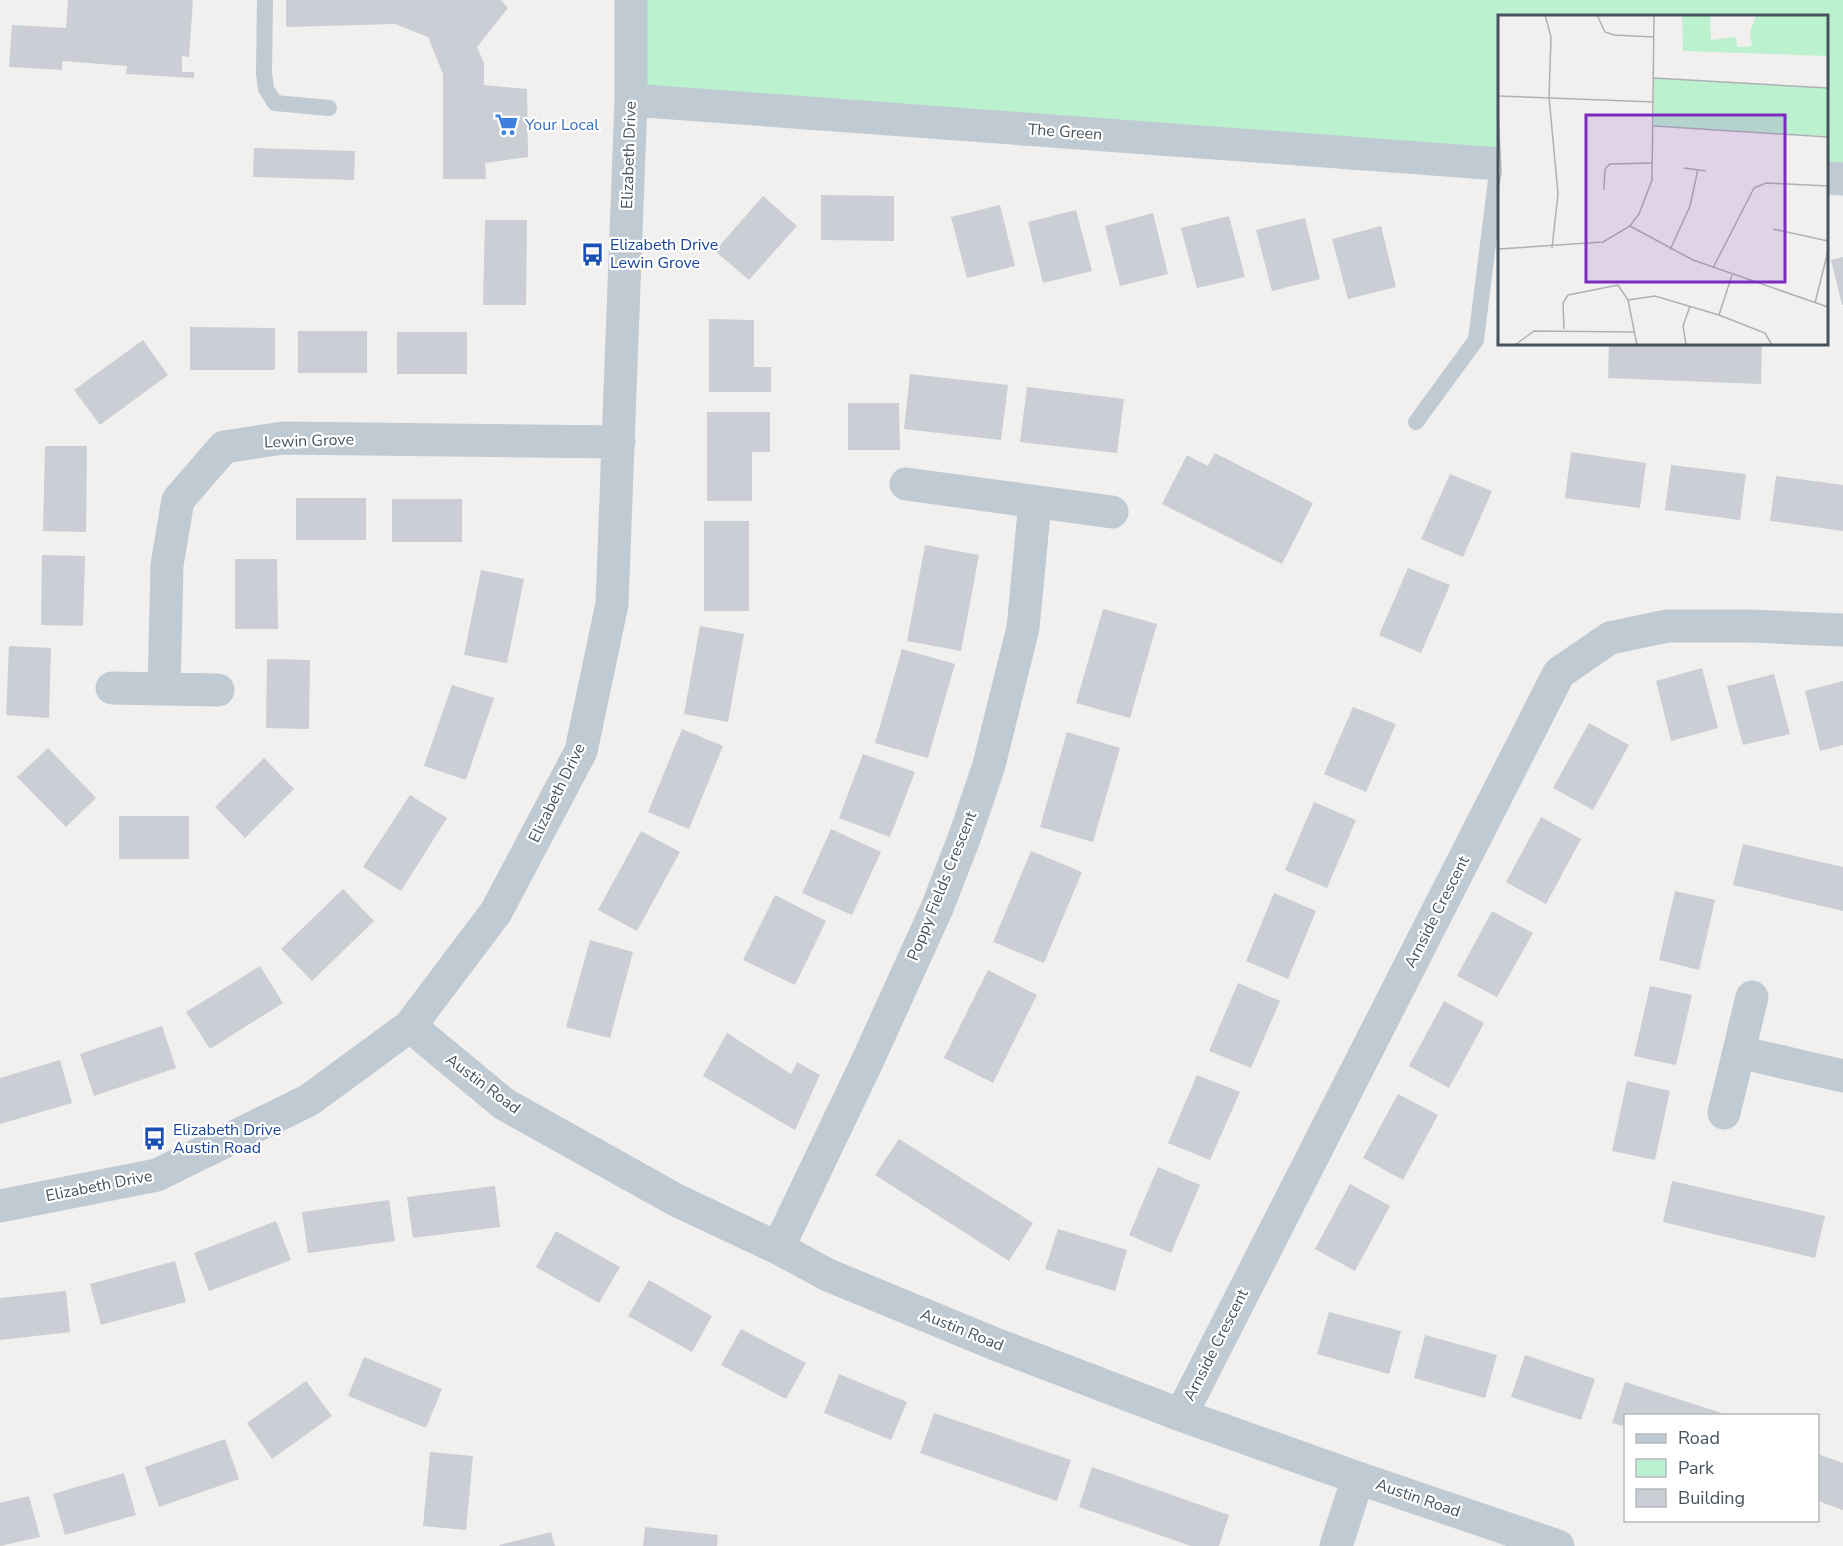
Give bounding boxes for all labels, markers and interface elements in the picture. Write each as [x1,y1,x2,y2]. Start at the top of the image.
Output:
inset map [1498,15,1828,345]
street label: Elizabeth Drive [616,101,642,209]
supermarket icon: Your Local [494,112,520,138]
place label: Your Local [524,114,599,136]
street label: The Green [1027,118,1103,146]
place label: Elizabeth Drive Lewin Grove [610,234,718,274]
bus stop icon: Elizabeth Drive Lewin Grove [579,241,605,267]
street label: Lewin Grove [264,428,354,454]
street label: Elizabeth Drive [523,740,591,846]
street label: Poppy Fields Crescent [902,808,982,964]
street label: Arnside Crescent [1399,852,1475,972]
street label: Austin Road [441,1049,525,1119]
place label: Elizabeth Drive Austin Road [173,1119,281,1159]
bus stop icon: Elizabeth Drive Austin Road [142,1126,168,1152]
street label: Elizabeth Drive [44,1165,154,1207]
street label: Arnside Crescent [1178,1285,1254,1405]
street label: Austin Road [917,1303,1007,1357]
legend [1624,1414,1819,1522]
text: Road [1678,1426,1720,1450]
text: Park [1678,1456,1715,1480]
street label: Austin Road [1373,1473,1463,1523]
text: Building [1678,1486,1745,1510]

